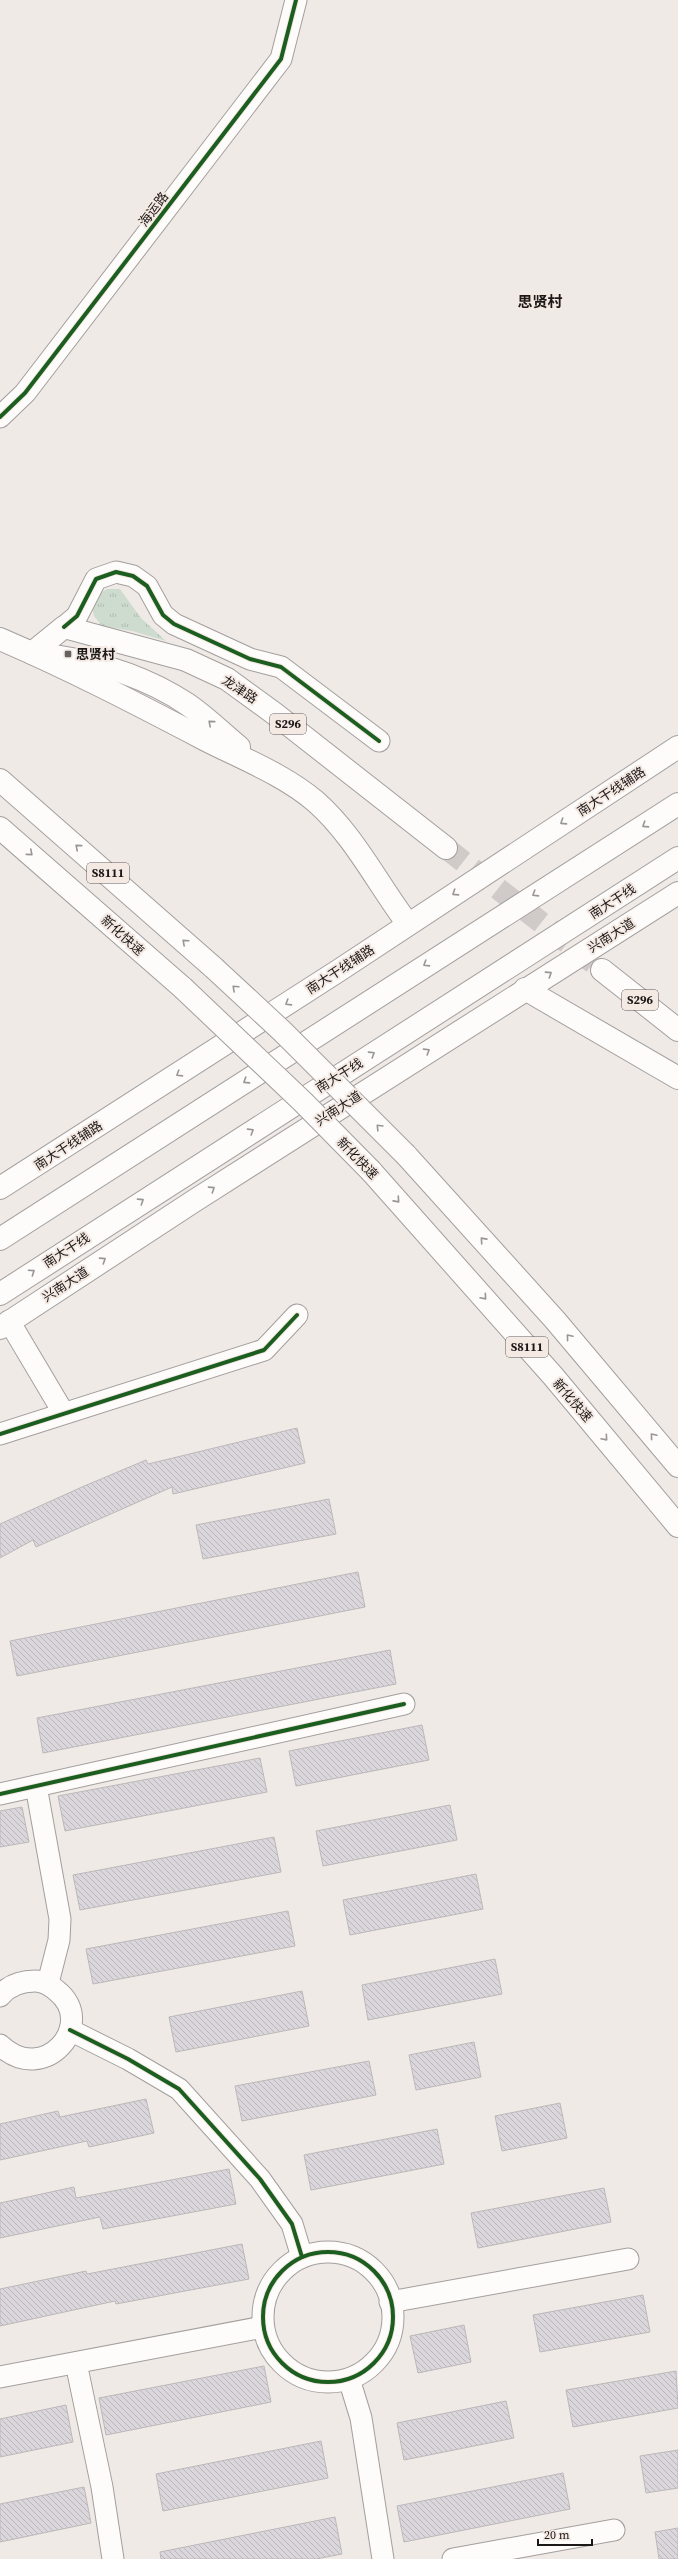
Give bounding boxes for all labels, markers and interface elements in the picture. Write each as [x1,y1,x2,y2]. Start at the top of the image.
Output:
street label: 海运路 [135,189,172,230]
district label: 思贤村 [517,291,563,312]
place label: 思贤村 [76,646,115,663]
marker: 思贤村 [63,649,73,659]
street label: 龙津路 [219,672,261,707]
road number: S296 [270,714,306,734]
one-way arrow [209,721,216,728]
street label: 南大干线辅路 [574,763,649,820]
one-way arrow [561,817,568,824]
one-way arrow [642,820,649,828]
one-way arrow [75,844,82,851]
one-way arrow [25,849,32,856]
road number: S8111 [87,863,129,883]
street label: 南大干线 [586,880,639,923]
one-way arrow [452,888,459,896]
one-way arrow [532,890,539,897]
street label: 新化快速 [98,912,148,959]
street label: 兴南大道 [585,914,638,956]
one-way arrow [182,939,190,947]
street label: 南大干线辅路 [303,941,378,998]
one-way arrow [423,960,430,967]
one-way arrow [545,971,552,979]
one-way arrow [233,985,240,992]
road number: S296 [622,990,658,1010]
one-way arrow [285,998,292,1006]
one-way arrow [423,1048,430,1056]
one-way arrow [368,1051,375,1059]
street label: 南大干线 [313,1054,366,1096]
one-way arrow [176,1070,183,1077]
one-way arrow [243,1076,250,1083]
street label: 兴南大道 [312,1087,365,1130]
street label: 南大干线辅路 [31,1117,106,1174]
one-way arrow [376,1124,384,1132]
one-way arrow [247,1128,254,1136]
street label: 新化快速 [333,1134,382,1183]
one-way arrow [208,1186,215,1194]
one-way arrow [392,1195,400,1203]
one-way arrow [137,1198,144,1206]
street label: 南大干线 [40,1229,93,1272]
one-way arrow [480,1237,487,1245]
one-way arrow [98,1258,105,1265]
street label: 兴南大道 [39,1263,92,1306]
one-way arrow [28,1269,35,1277]
one-way arrow [479,1292,486,1300]
one-way arrow [567,1335,574,1342]
road number: S8111 [506,1337,548,1357]
street label: 新化快速 [549,1375,596,1426]
one-way arrow [601,1433,608,1440]
one-way arrow [651,1434,658,1441]
scale bar [538,2521,592,2547]
text: 20 m [544,2527,570,2543]

